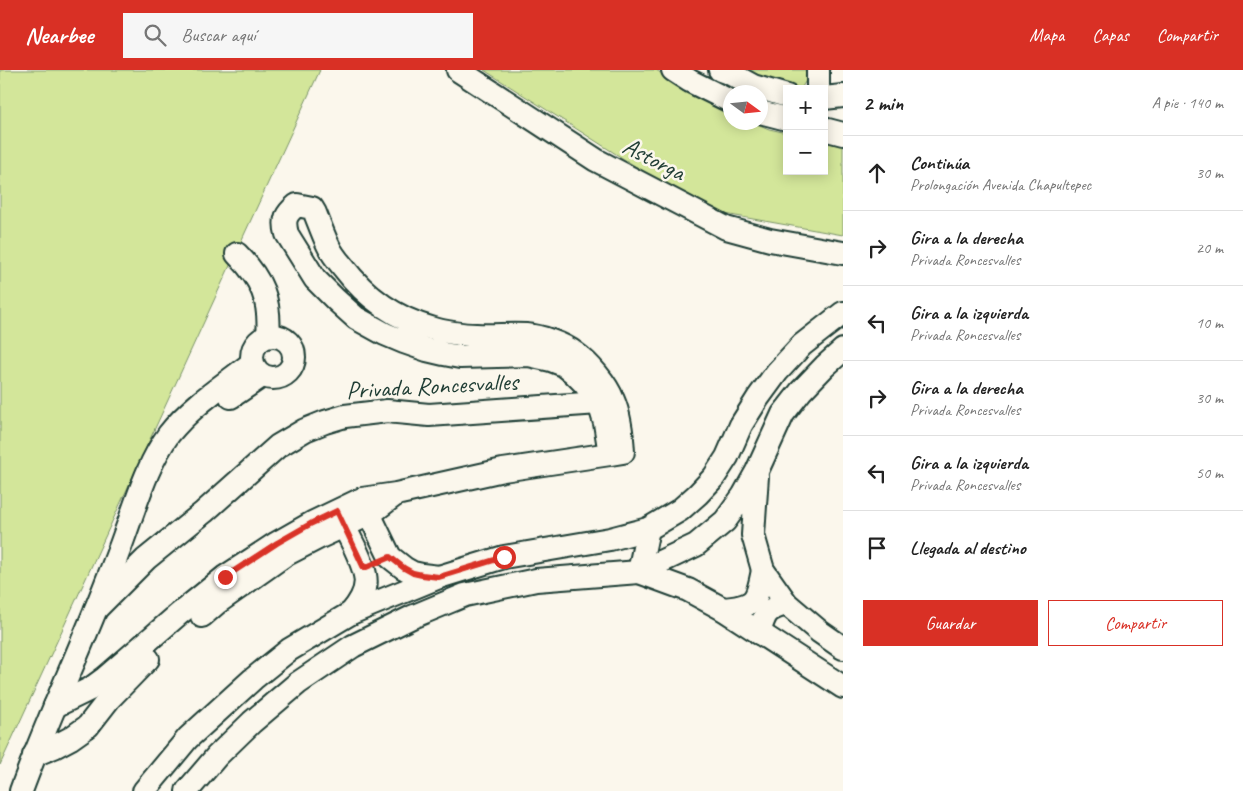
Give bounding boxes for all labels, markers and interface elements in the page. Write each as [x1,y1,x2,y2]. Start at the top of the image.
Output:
search box [123,13,473,58]
text: Nearbee [25,20,93,50]
icon: search [141,21,169,49]
text: Buscar aquí [181,23,256,47]
text: Mapa [1029,24,1064,46]
text: Capas [1092,24,1129,46]
text: Compartir [1157,24,1218,46]
north arrow [723,85,768,130]
map controls [783,85,828,175]
button: + [783,85,828,130]
text: 2 min [863,90,903,116]
text: A pie · 140 m [1152,93,1223,113]
street label: Astorga [617,130,692,189]
button: − [783,130,828,175]
text: Continúa [910,151,969,175]
icon: ahead [863,159,891,187]
text: 30 m [1196,163,1223,183]
text: Prolongación Avenida Chapultepec [910,175,1091,195]
text: Gira a la derecha [910,226,1023,250]
icon: right [863,234,891,262]
text: 20 m [1196,238,1223,258]
text: Privada Roncesvalles [910,250,1020,270]
text: Gira a la izquierda [910,301,1028,325]
icon: left [863,309,891,337]
text: 10 m [1196,313,1223,333]
text: Privada Roncesvalles [910,325,1020,345]
street label: Privada Roncesvalles [345,365,521,406]
text: Gira a la derecha [910,376,1023,400]
icon: right [863,384,891,412]
text: 30 m [1196,388,1223,408]
text: Privada Roncesvalles [910,400,1020,420]
text: Gira a la izquierda [910,451,1028,475]
icon: left [863,459,891,487]
text: 50 m [1196,463,1223,483]
text: Privada Roncesvalles [910,475,1020,495]
icon: arrive [863,534,891,562]
text: Llegada al destino [910,536,1026,560]
route start [493,546,516,569]
route end [214,566,237,589]
button: Guardar [863,600,1038,646]
button: Compartir [1048,600,1223,646]

